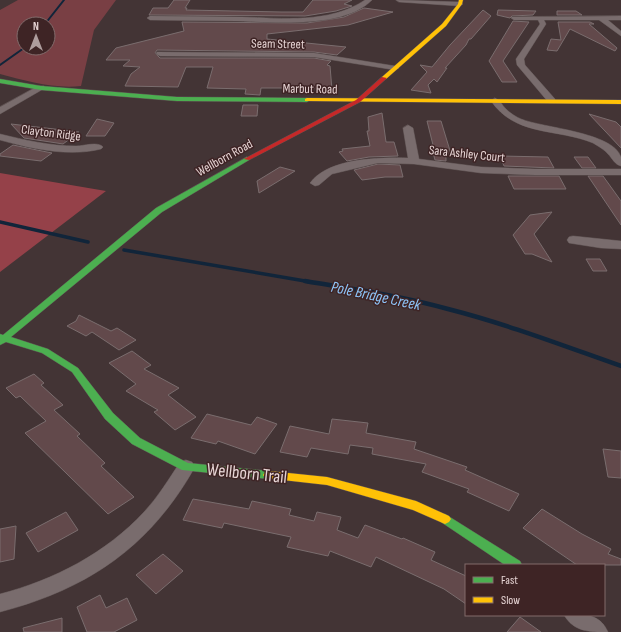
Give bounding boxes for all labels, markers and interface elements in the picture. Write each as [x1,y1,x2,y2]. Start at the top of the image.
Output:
north arrow [16,16,56,56]
text: N [33,20,39,33]
street label: Seam Street [251,36,305,52]
street label: Marbut Road [282,81,338,97]
street label: Clayton Ridge [20,121,82,145]
street label: Wellborn Road [193,136,256,180]
street label: Sara Ashley Court [428,142,506,166]
water label: Pole Bridge Creek [329,278,423,315]
street label: Wellborn Trail [206,459,288,488]
legend [465,564,605,616]
text: Fast [501,573,518,588]
text: Slow [501,593,520,608]

